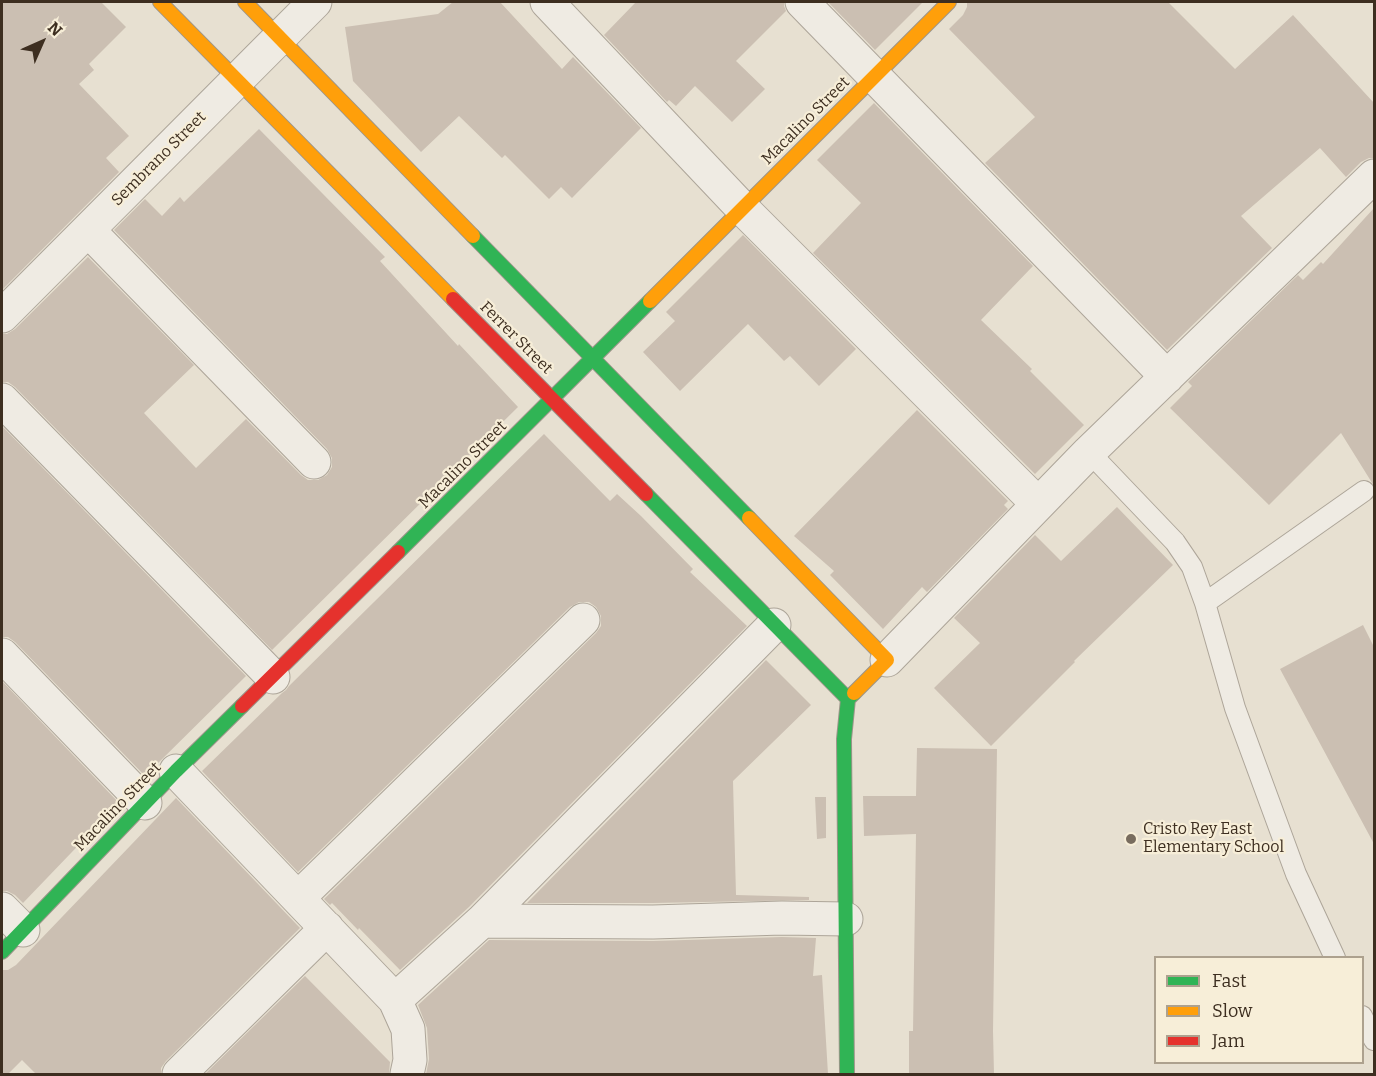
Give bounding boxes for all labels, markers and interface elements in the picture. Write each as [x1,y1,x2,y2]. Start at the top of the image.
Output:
north arrow [12,12,72,72]
text: N [44,18,66,40]
street label: Macalino Street [758,73,854,169]
street label: Sembrano Street [108,108,210,210]
street label: Ferrer Street [476,298,556,378]
street label: Macalino Street [415,417,511,513]
street label: Macalino Street [71,758,165,856]
place label: Cristo Rey East Elementary School [1143,820,1284,858]
marker: Cristo Rey East Elementary School [1124,832,1138,846]
legend [1154,956,1364,1064]
text: Fast [1212,970,1247,992]
text: Slow [1212,1000,1252,1022]
text: Jam [1212,1030,1245,1052]

